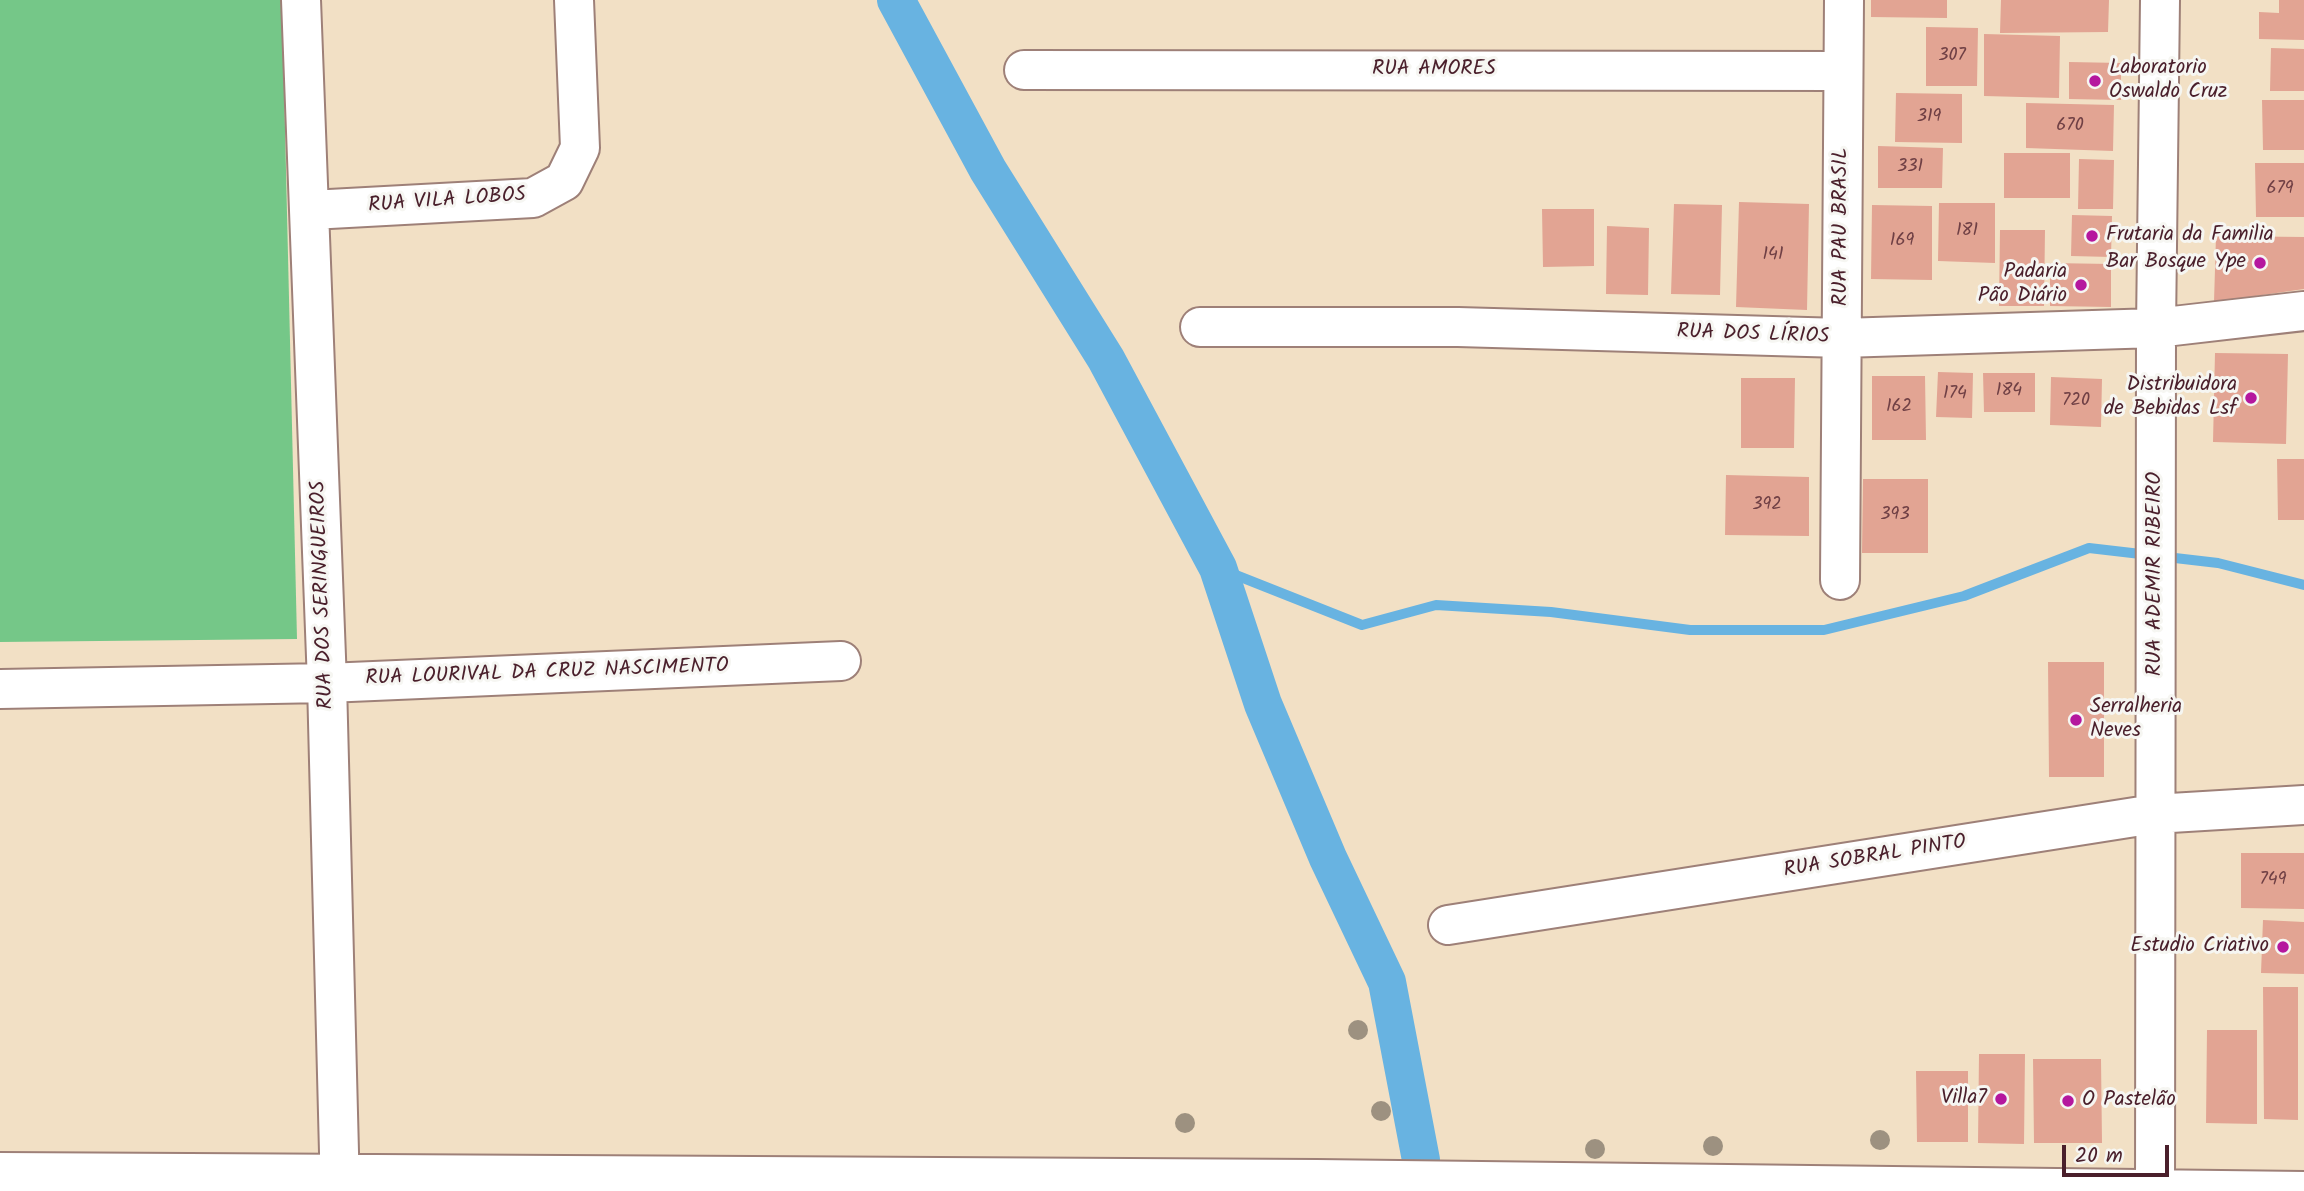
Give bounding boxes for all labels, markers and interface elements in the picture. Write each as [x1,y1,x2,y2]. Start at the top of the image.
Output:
house number: 307 [1938,46,1966,68]
place label: Laboratorio Oswaldo Cruz [2109,56,2227,106]
street label: RUA AMORES [1372,57,1496,83]
marker: Laboratorio Oswaldo Cruz [2087,73,2103,89]
house number: 319 [1917,107,1941,129]
house number: 670 [2056,116,2084,138]
street label: RUA PAU BRASIL [1829,148,1855,306]
house number: 331 [1897,157,1923,179]
house number: 679 [2266,179,2294,201]
street label: RUA VILA LOBOS [367,184,527,220]
house number: 181 [1956,221,1978,243]
place label: Frutaria da Familia [2106,223,2274,249]
marker: Frutaria da Familia [2084,228,2100,244]
house number: 169 [1890,231,1914,253]
house number: 141 [1762,245,1784,267]
place label: Bar Bosque Ype [2106,250,2246,276]
marker: Bar Bosque Ype [2252,255,2268,271]
place label: Padaria Pão Diário [1978,260,2067,310]
marker: Padaria Pão Diário [2073,277,2089,293]
street label: RUA DOS LÍRIOS [1676,321,1830,351]
place label: Distribuidora de Bebidas Lsf [2104,373,2237,423]
house number: 184 [1996,381,2022,403]
house number: 174 [1943,384,1967,406]
marker: Distribuidora de Bebidas Lsf [2243,390,2259,406]
house number: 720 [2062,391,2090,413]
house number: 162 [1886,397,1912,419]
street label: RUA ADEMIR RIBEIRO [2143,472,2169,676]
street label: RUA DOS SERINGUEIROS [307,480,341,710]
house number: 392 [1752,495,1782,517]
house number: 393 [1880,505,1910,527]
street label: RUA LOURIVAL DA CRUZ NASCIMENTO [365,655,729,693]
place label: Serralheria Neves [2090,695,2182,745]
marker: Serralheria Neves [2068,712,2084,728]
street label: RUA SOBRAL PINTO [1782,831,1968,885]
house number: 749 [2260,870,2286,892]
place label: Estudio Criativo [2130,934,2269,960]
marker: Estudio Criativo [2275,939,2291,955]
place label: Villa7 [1941,1086,1987,1112]
place label: O Pastelão [2082,1088,2176,1114]
marker: Villa7 [1993,1091,2009,1107]
marker: O Pastelão [2060,1093,2076,1109]
scale bar [2066,1132,2173,1176]
text: 20 m [2075,1140,2123,1173]

